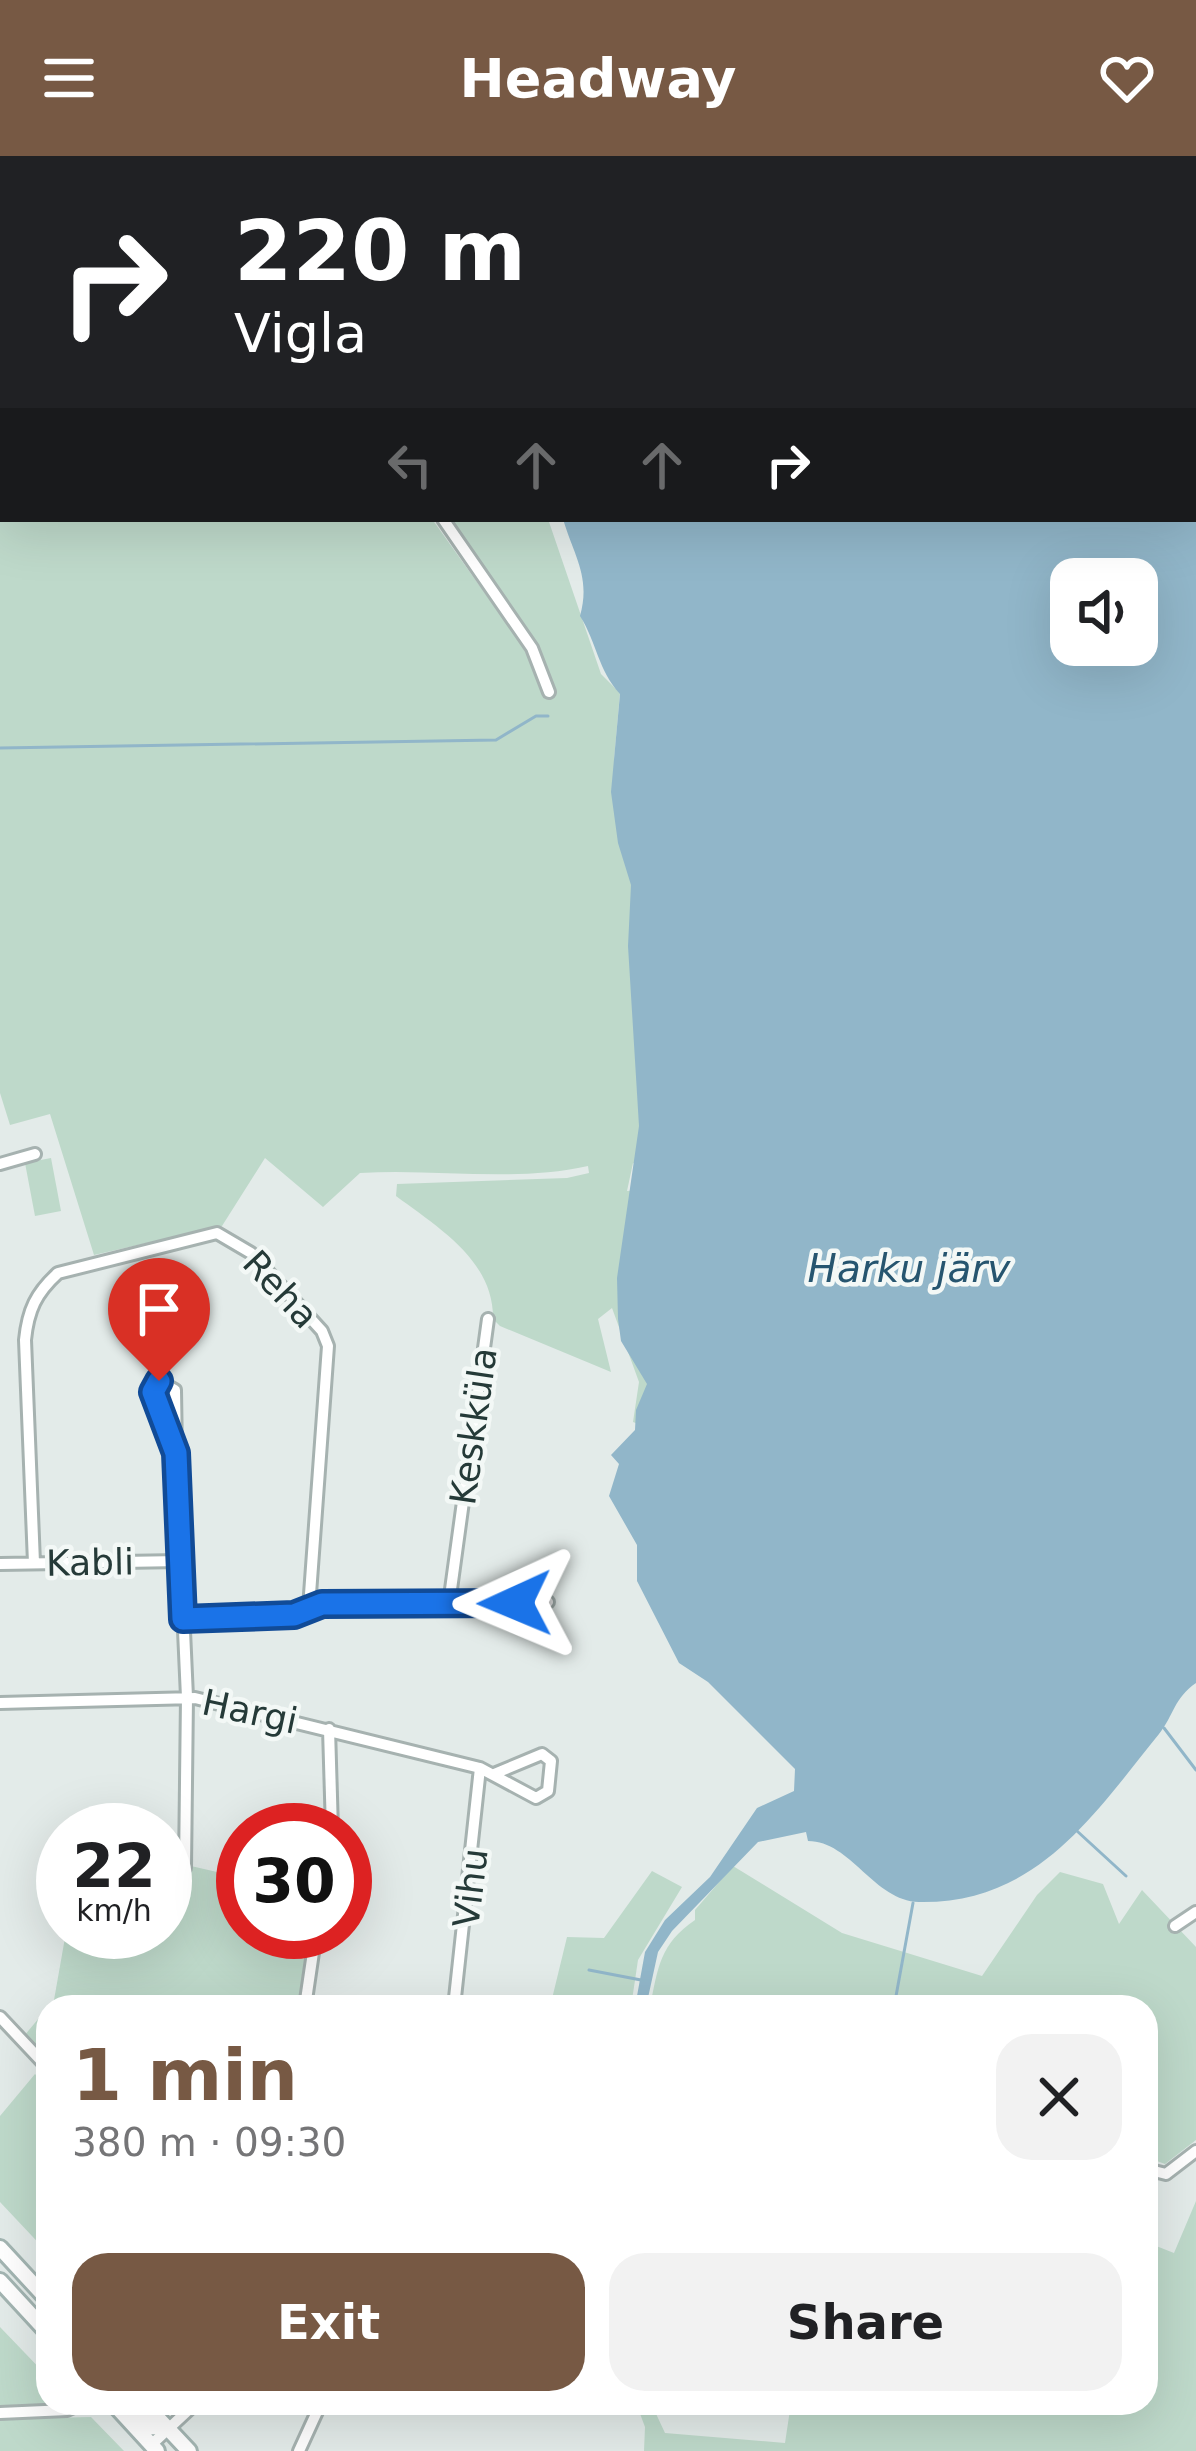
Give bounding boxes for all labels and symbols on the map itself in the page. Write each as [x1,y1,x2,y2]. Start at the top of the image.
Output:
street label: Reha [235,1242,326,1336]
water label: Harku järv [808,1246,1011,1291]
pin [108,1258,210,1381]
street label: Keskküla [442,1345,505,1507]
position arrow [452,1540,578,1666]
street label: Kabli [46,1541,134,1584]
street label: Hargi [199,1681,301,1742]
speed limit sign: 30 [216,1803,372,1959]
street label: Vihu [445,1846,496,1930]

